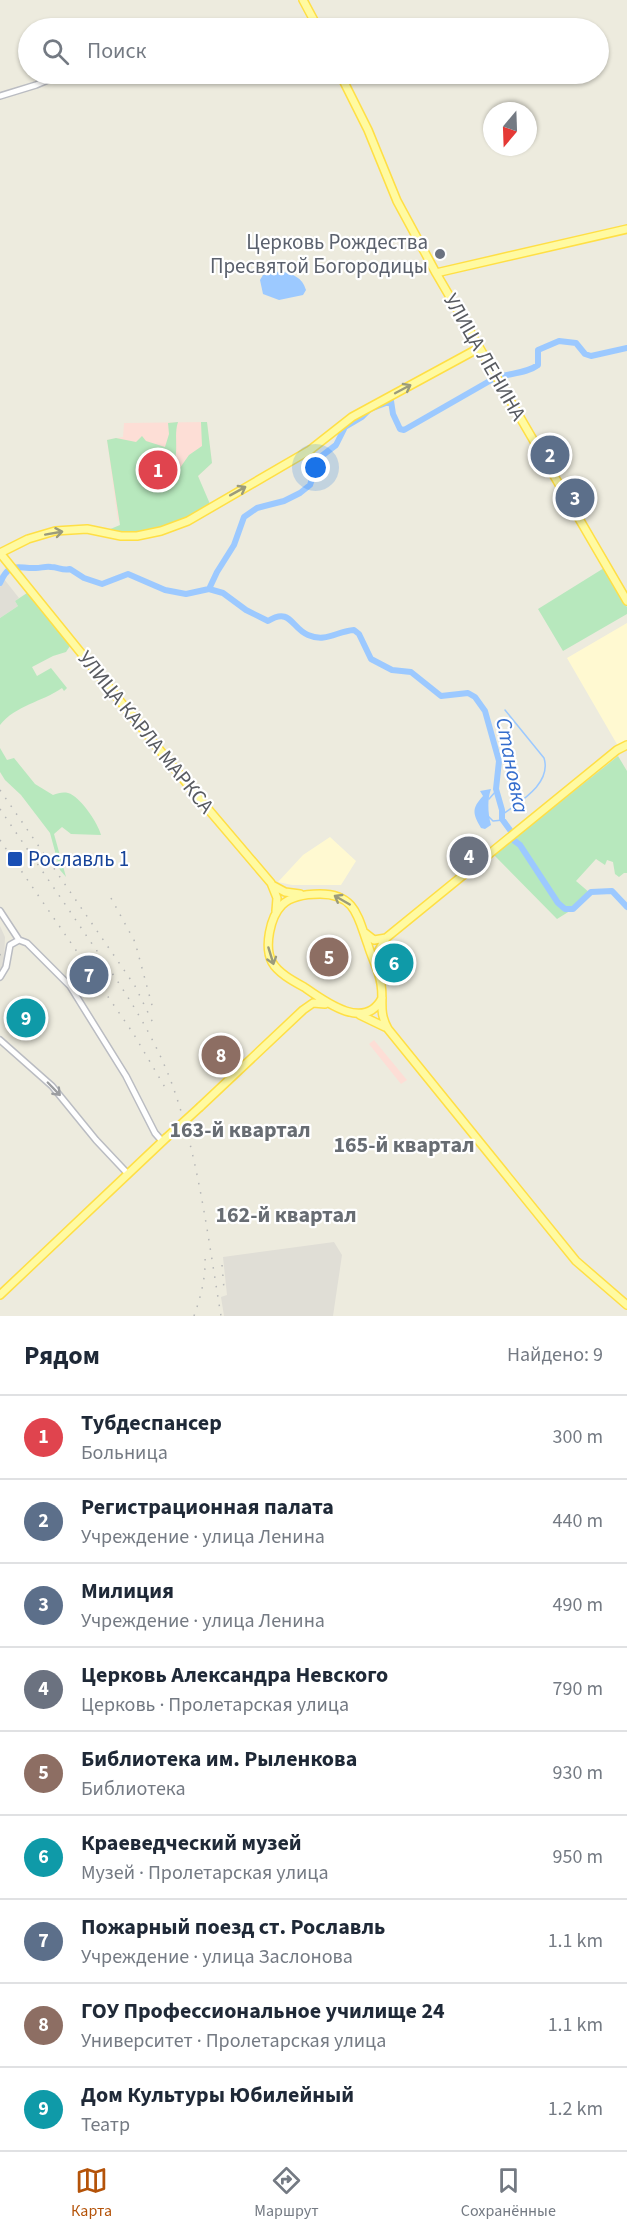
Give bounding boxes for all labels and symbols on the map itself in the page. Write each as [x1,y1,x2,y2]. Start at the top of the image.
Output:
north arrow [483,102,537,156]
place label: Церковь Рождества Пресвятой Богородицы [210,227,428,281]
marker: Церковь Рождества Пресвятой Богородицы [433,247,447,261]
street label: УЛИЦА ЛЕНИНА [436,288,534,427]
one-way arrow [394,383,411,395]
pin: 2 [530,432,570,478]
pin: 1 [138,448,178,492]
your location [301,453,330,482]
pin: 3 [556,476,594,520]
one-way arrow [228,485,246,496]
one-way arrow [44,527,64,538]
street label: УЛИЦА КАРЛА МАРКСА [71,644,222,820]
water label: Становка [487,715,537,816]
pin: 4 [450,834,488,878]
place label: Рославль 1 [28,844,129,874]
marker: Рославль 1 [6,850,24,868]
one-way arrow [334,894,351,906]
pin: 5 [310,934,348,980]
pin: 6 [374,940,414,986]
one-way arrow [266,946,277,965]
pin: 7 [70,952,109,998]
pin: 9 [6,996,46,1040]
pin: 8 [202,1032,240,1078]
one-way arrow [47,1081,61,1096]
district label: 163-й квартал [169,1114,311,1146]
district label: 165-й квартал [333,1129,475,1161]
district label: 162-й квартал [215,1199,357,1231]

